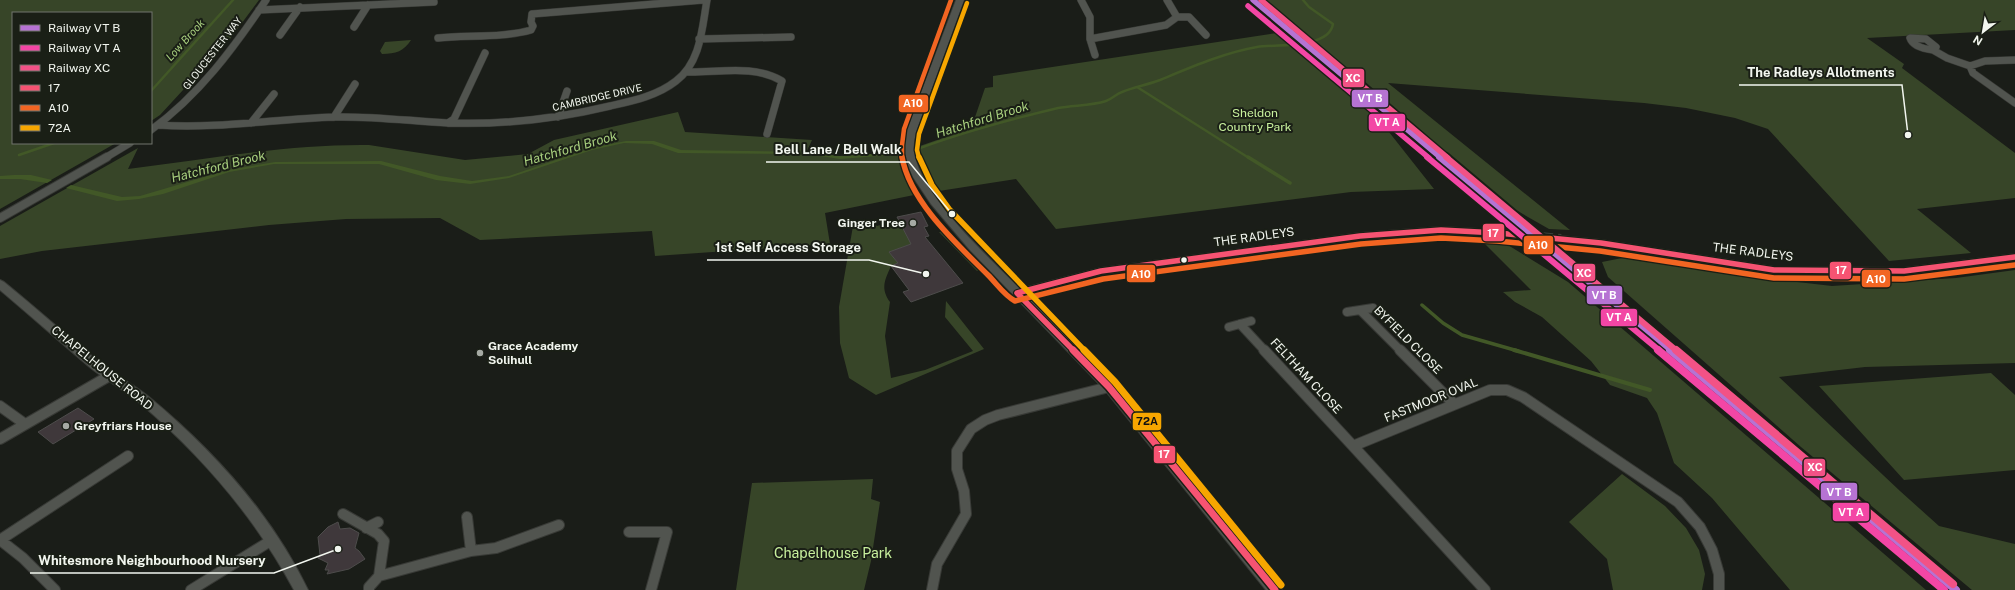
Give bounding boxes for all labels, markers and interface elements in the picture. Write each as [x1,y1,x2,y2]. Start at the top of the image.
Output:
legend [12,12,152,144]
north arrow [1963,12,2003,52]
street label: GLOUCESTER WAY [180,14,244,92]
water label: Low Brook [163,17,207,63]
text: Railway VT B [48,21,120,35]
text: N [1971,33,1985,48]
text: Railway VT A [48,41,121,55]
callout: The Radleys Allotments [1739,60,1902,85]
text: Railway XC [48,61,110,75]
text: The Radleys Allotments [1747,65,1895,80]
line badge: XC [1342,68,1365,88]
text: XC [1345,72,1361,84]
text: 17 [48,81,60,95]
street label: CAMBRIDGE DRIVE [551,81,643,113]
line badge: VT B [1351,89,1389,108]
text: VT B [1358,92,1383,104]
line badge: A10 [898,94,929,113]
text: A10 [903,97,923,109]
water label: Hatchford Brook [934,98,1030,141]
text: A10 [48,101,69,115]
park label: Sheldon Country Park [1218,106,1292,134]
line badge: VT A [1368,113,1406,132]
text: VT A [1374,116,1400,128]
text: 72A [48,121,71,135]
water label: Hatchford Brook [522,128,619,169]
callout: Bell Lane / Bell Walk [766,137,909,162]
text: Bell Lane / Bell Walk [774,142,902,157]
water label: Hatchford Brook [169,148,267,185]
place label: Ginger Tree [838,216,905,230]
marker: Ginger Tree [908,218,918,228]
line badge: 17 [1482,223,1505,242]
street label: THE RADLEYS [1213,224,1295,250]
text: 17 [1487,227,1499,239]
callout: 1st Self Access Storage [707,235,869,260]
line badge: A10 [1523,235,1554,255]
text: A10 [1528,239,1548,251]
text: 1st Self Access Storage [715,240,861,255]
street label: THE RADLEYS [1712,240,1794,264]
unlabelled marker [1179,255,1189,265]
line badge: 17 [1829,261,1852,280]
line badge: XC [1573,263,1596,282]
line badge: A10 [1126,264,1156,283]
text: 17 [1835,264,1847,276]
text: XC [1576,267,1592,279]
text: A10 [1131,268,1151,280]
line badge: A10 [1861,269,1891,288]
text: A10 [1866,273,1886,285]
line badge: VT B [1586,285,1623,305]
text: VT B [1592,289,1617,301]
street label: BYFIELD CLOSE [1371,303,1445,377]
line badge: VT A [1600,308,1638,327]
text: VT A [1606,311,1632,323]
street label: CHAPELHOUSE ROAD [49,323,155,413]
street label: FELTHAM CLOSE [1267,335,1345,417]
place label: Grace Academy Solihull [488,339,578,367]
marker: Grace Academy Solihull [475,348,485,358]
street label: FASTMOOR OVAL [1382,375,1480,425]
line badge: 72A [1132,412,1162,431]
text: 72A [1136,415,1158,427]
place label: Greyfriars House [74,419,172,433]
marker: Greyfriars House [61,421,71,431]
line badge: 17 [1153,445,1176,464]
text: 17 [1158,448,1170,460]
line badge: XC [1803,458,1826,477]
text: XC [1807,461,1823,473]
line badge: VT B [1820,482,1858,501]
text: VT B [1827,486,1852,498]
line badge: VT A [1832,502,1870,522]
text: VT A [1838,506,1864,518]
park label: Chapelhouse Park [774,545,892,561]
callout: Whitesmore Neighbourhood Nursery [30,548,274,573]
text: Whitesmore Neighbourhood Nursery [38,553,266,568]

